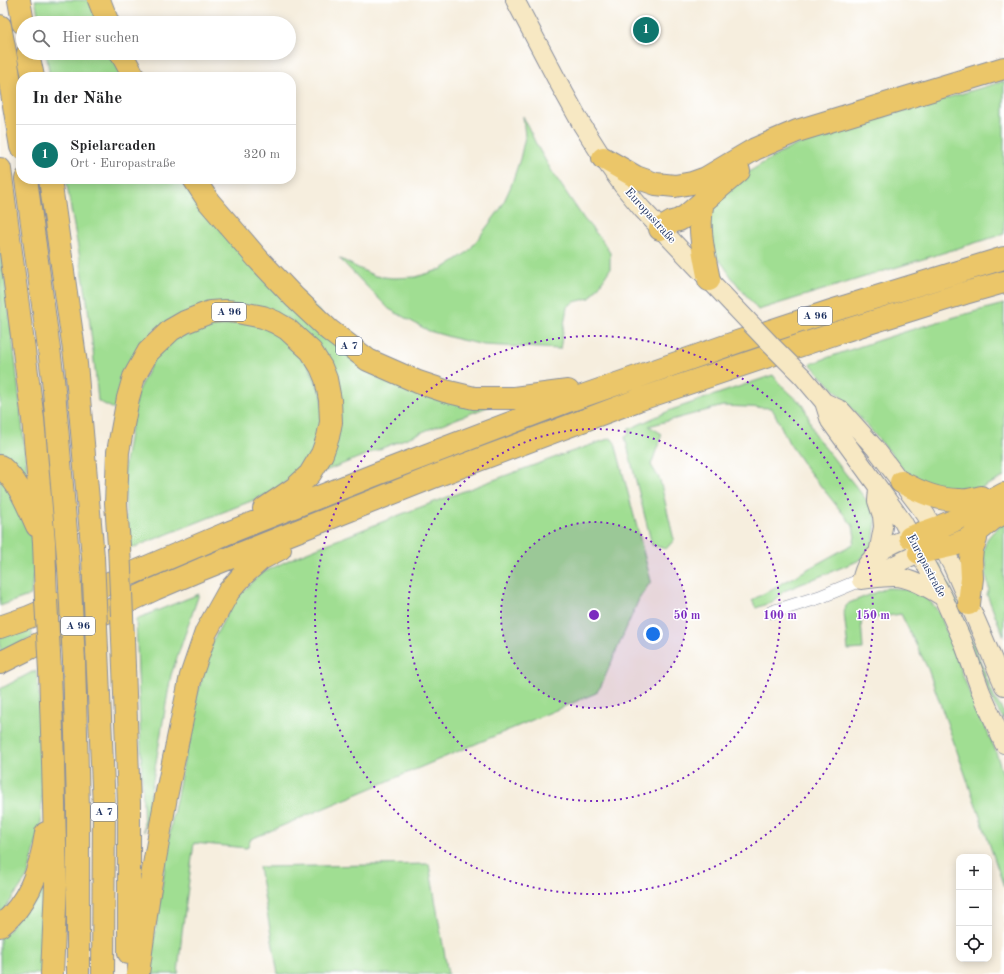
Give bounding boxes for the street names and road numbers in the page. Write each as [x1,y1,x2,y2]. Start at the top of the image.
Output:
street label: Europastraße [622,186,678,246]
road number: A 96 [212,303,246,321]
road number: A 96 [798,307,832,325]
road number: A 7 [336,337,362,355]
street label: Europastraße [904,532,948,600]
road number: A 96 [61,617,95,635]
road number: A 7 [91,803,117,821]

